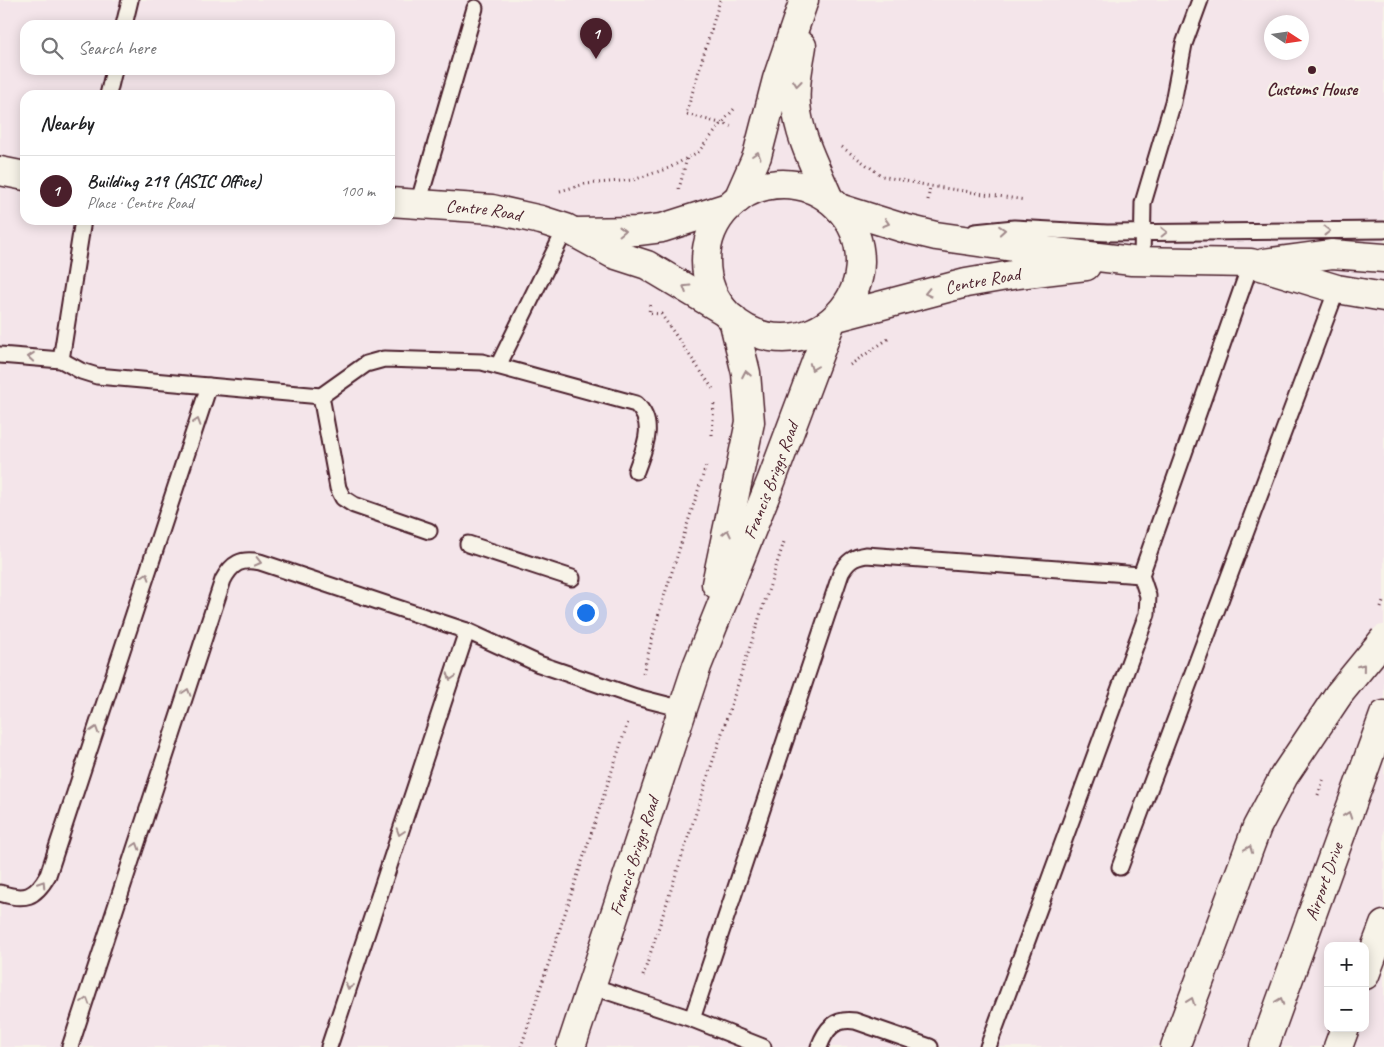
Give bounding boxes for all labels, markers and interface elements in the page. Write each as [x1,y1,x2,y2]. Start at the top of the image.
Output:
north arrow [1264,15,1309,60]
pin: 1 [580,18,612,59]
search box [20,20,395,75]
icon: search [38,34,66,62]
text: Search here [78,36,155,60]
marker: Customs House [1306,64,1318,76]
place label: Customs House [1267,78,1359,100]
one-way arrow [792,79,803,87]
text: Nearby [40,110,93,136]
one-way arrow [751,151,761,159]
text: Building 219 (ASIC Office) [87,169,261,193]
text: 1 [52,181,60,201]
text: 100 m [341,181,375,201]
text: Place · Centre Road [87,193,193,213]
street label: Centre Road [445,195,526,227]
one-way arrow [881,218,889,228]
one-way arrow [998,224,1006,235]
one-way arrow [619,226,627,237]
one-way arrow [1323,226,1331,236]
one-way arrow [1160,227,1168,237]
street label: Centre Road [943,262,1025,299]
one-way arrow [682,284,691,294]
one-way arrow [924,287,933,298]
one-way arrow [26,352,34,363]
one-way arrow [809,362,819,371]
one-way arrow [741,369,752,378]
street label: Francis Briggs Road [738,416,804,542]
one-way arrow [192,418,202,427]
one-way arrow [721,529,732,538]
one-way arrow [254,556,263,567]
one-way arrow [141,572,151,581]
your location [573,600,599,626]
one-way arrow [1356,664,1364,673]
one-way arrow [447,673,457,681]
one-way arrow [181,688,191,696]
one-way arrow [90,727,100,735]
street label: Francis Briggs Road [604,791,665,918]
one-way arrow [1342,812,1352,820]
one-way arrow [396,827,406,835]
street label: Airport Drive [1300,839,1348,923]
one-way arrow [130,843,140,851]
one-way arrow [1242,845,1253,854]
one-way arrow [36,880,45,889]
map controls [1324,942,1369,1032]
button: + [1324,942,1369,987]
one-way arrow [345,981,355,990]
button: − [1324,987,1369,1032]
one-way arrow [80,997,90,1005]
one-way arrow [1185,997,1195,1006]
one-way arrow [1274,997,1284,1006]

